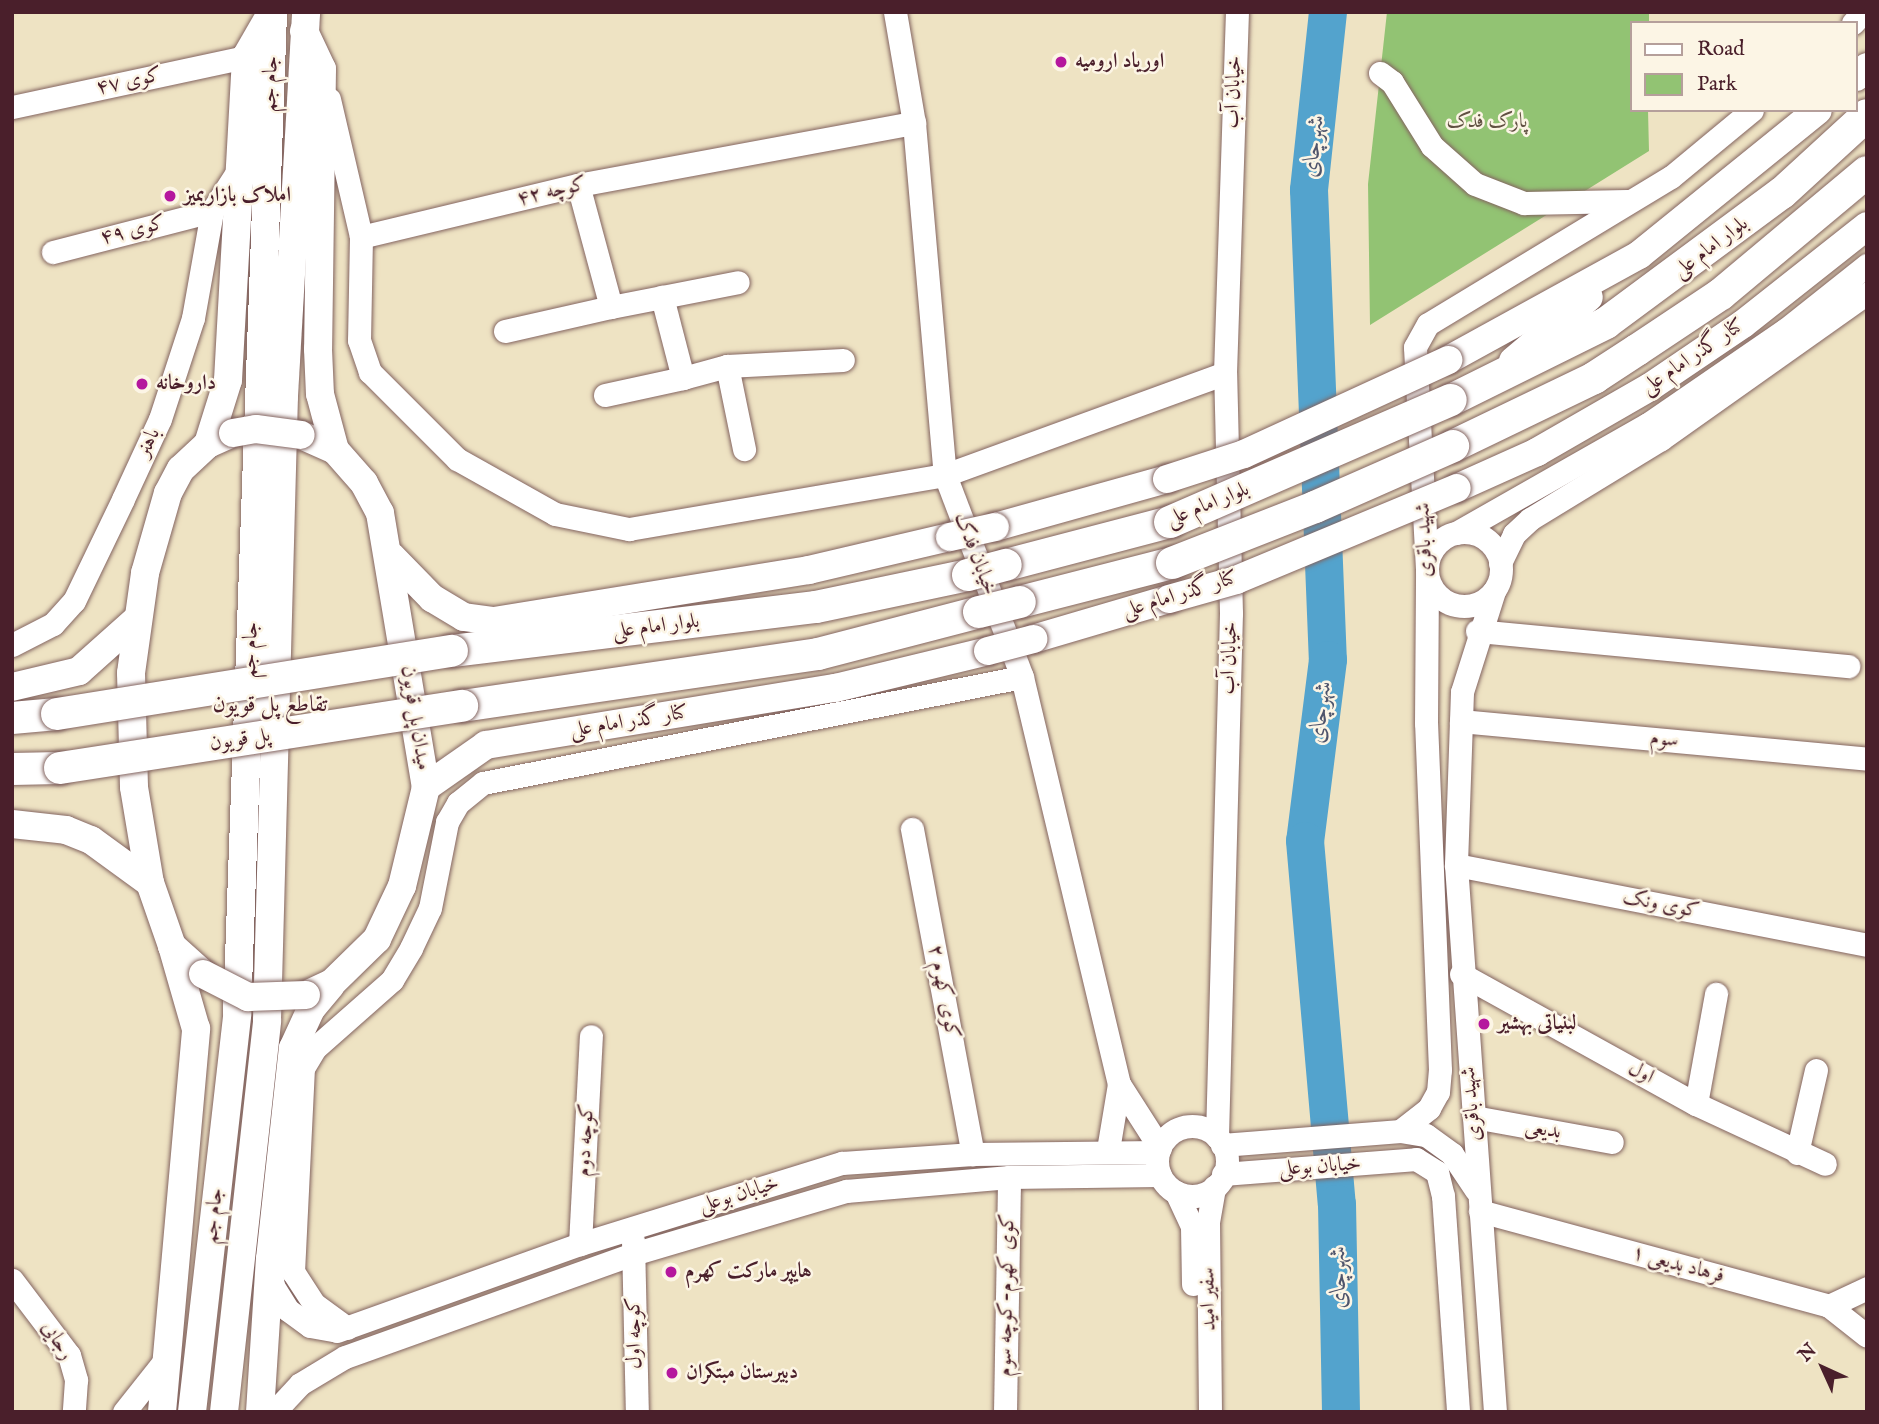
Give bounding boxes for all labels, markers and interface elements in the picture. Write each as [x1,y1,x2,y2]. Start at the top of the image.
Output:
legend [1630,21,1858,112]
text: Road [1697,36,1744,63]
place label: اوریاد ارومیه [1075,49,1164,75]
marker: اوریاد ارومیه [1053,54,1069,70]
street label: جام جم [257,55,285,113]
street label: خیابان آب [1220,55,1248,129]
street label: کوی ۴۷ [94,63,164,101]
text: Park [1697,71,1737,98]
park label: پارک فدک [1446,109,1528,135]
water label: شهرچای [1297,113,1331,179]
street label: کوچه ۴۲ [515,172,589,212]
place label: املاک بازاریمیز [184,183,291,209]
marker: املاک بازاریمیز [162,188,178,204]
street label: کوی ۴۹ [98,211,168,251]
street label: بلوار امام علی [1669,212,1753,284]
street label: کنار گذر امام علی [1637,313,1749,401]
place label: داروخانه [156,371,216,397]
marker: داروخانه [134,376,150,392]
street label: باهنر [131,424,167,462]
street label: بلوار امام علی [1163,477,1253,533]
street label: شهید باقری [1411,502,1439,578]
street label: خیابان فدک [948,509,1002,599]
street label: کنار گذر امام علی [1119,566,1241,624]
street label: بلوار امام علی [611,609,701,645]
street label: جام جم [237,621,265,679]
street label: خیابان آب [1216,621,1244,695]
street label: میدان پل قویون [394,664,436,772]
water label: شهرچای [1303,679,1339,745]
district label: تقاطع پل قویون [213,691,327,719]
street label: کنار گذر امام علی [568,700,690,744]
street label: پل قویون [208,723,272,757]
street label: سوم [1649,726,1679,754]
street label: کوی ونک [1620,885,1702,925]
street label: کوی کهرم ۲ [922,943,964,1041]
place label: لبنیاتی بهشیر [1498,1011,1576,1037]
marker: لبنیاتی بهشیر [1476,1016,1492,1032]
street label: اول [1624,1056,1658,1090]
street label: شهید باقری [1456,1066,1488,1142]
street label: کوچه دوم [571,1103,601,1177]
street label: بدیعی [1523,1114,1563,1146]
street label: خیابان بوعلی [1278,1152,1362,1182]
street label: خیابان بوعلی [696,1171,782,1219]
street label: جام جم [199,1187,229,1245]
street label: کوی کهرم-کوچه سوم [993,1213,1021,1377]
street label: فرهاد بدیعی ۱ [1629,1241,1727,1289]
water label: شهرچای [1325,1245,1353,1309]
place label: هایپر مارکت کهرم [685,1259,812,1285]
marker: هایپر مارکت کهرم [663,1264,679,1280]
street label: سفیر امید [1196,1267,1222,1331]
street label: کوچه اول [622,1297,648,1369]
street label: رجایی [36,1317,78,1365]
north arrow [1788,1333,1858,1403]
text: N [1794,1339,1822,1367]
place label: دبیرستان مبتکران [686,1360,798,1386]
marker: دبیرستان مبتکران [664,1365,680,1381]

